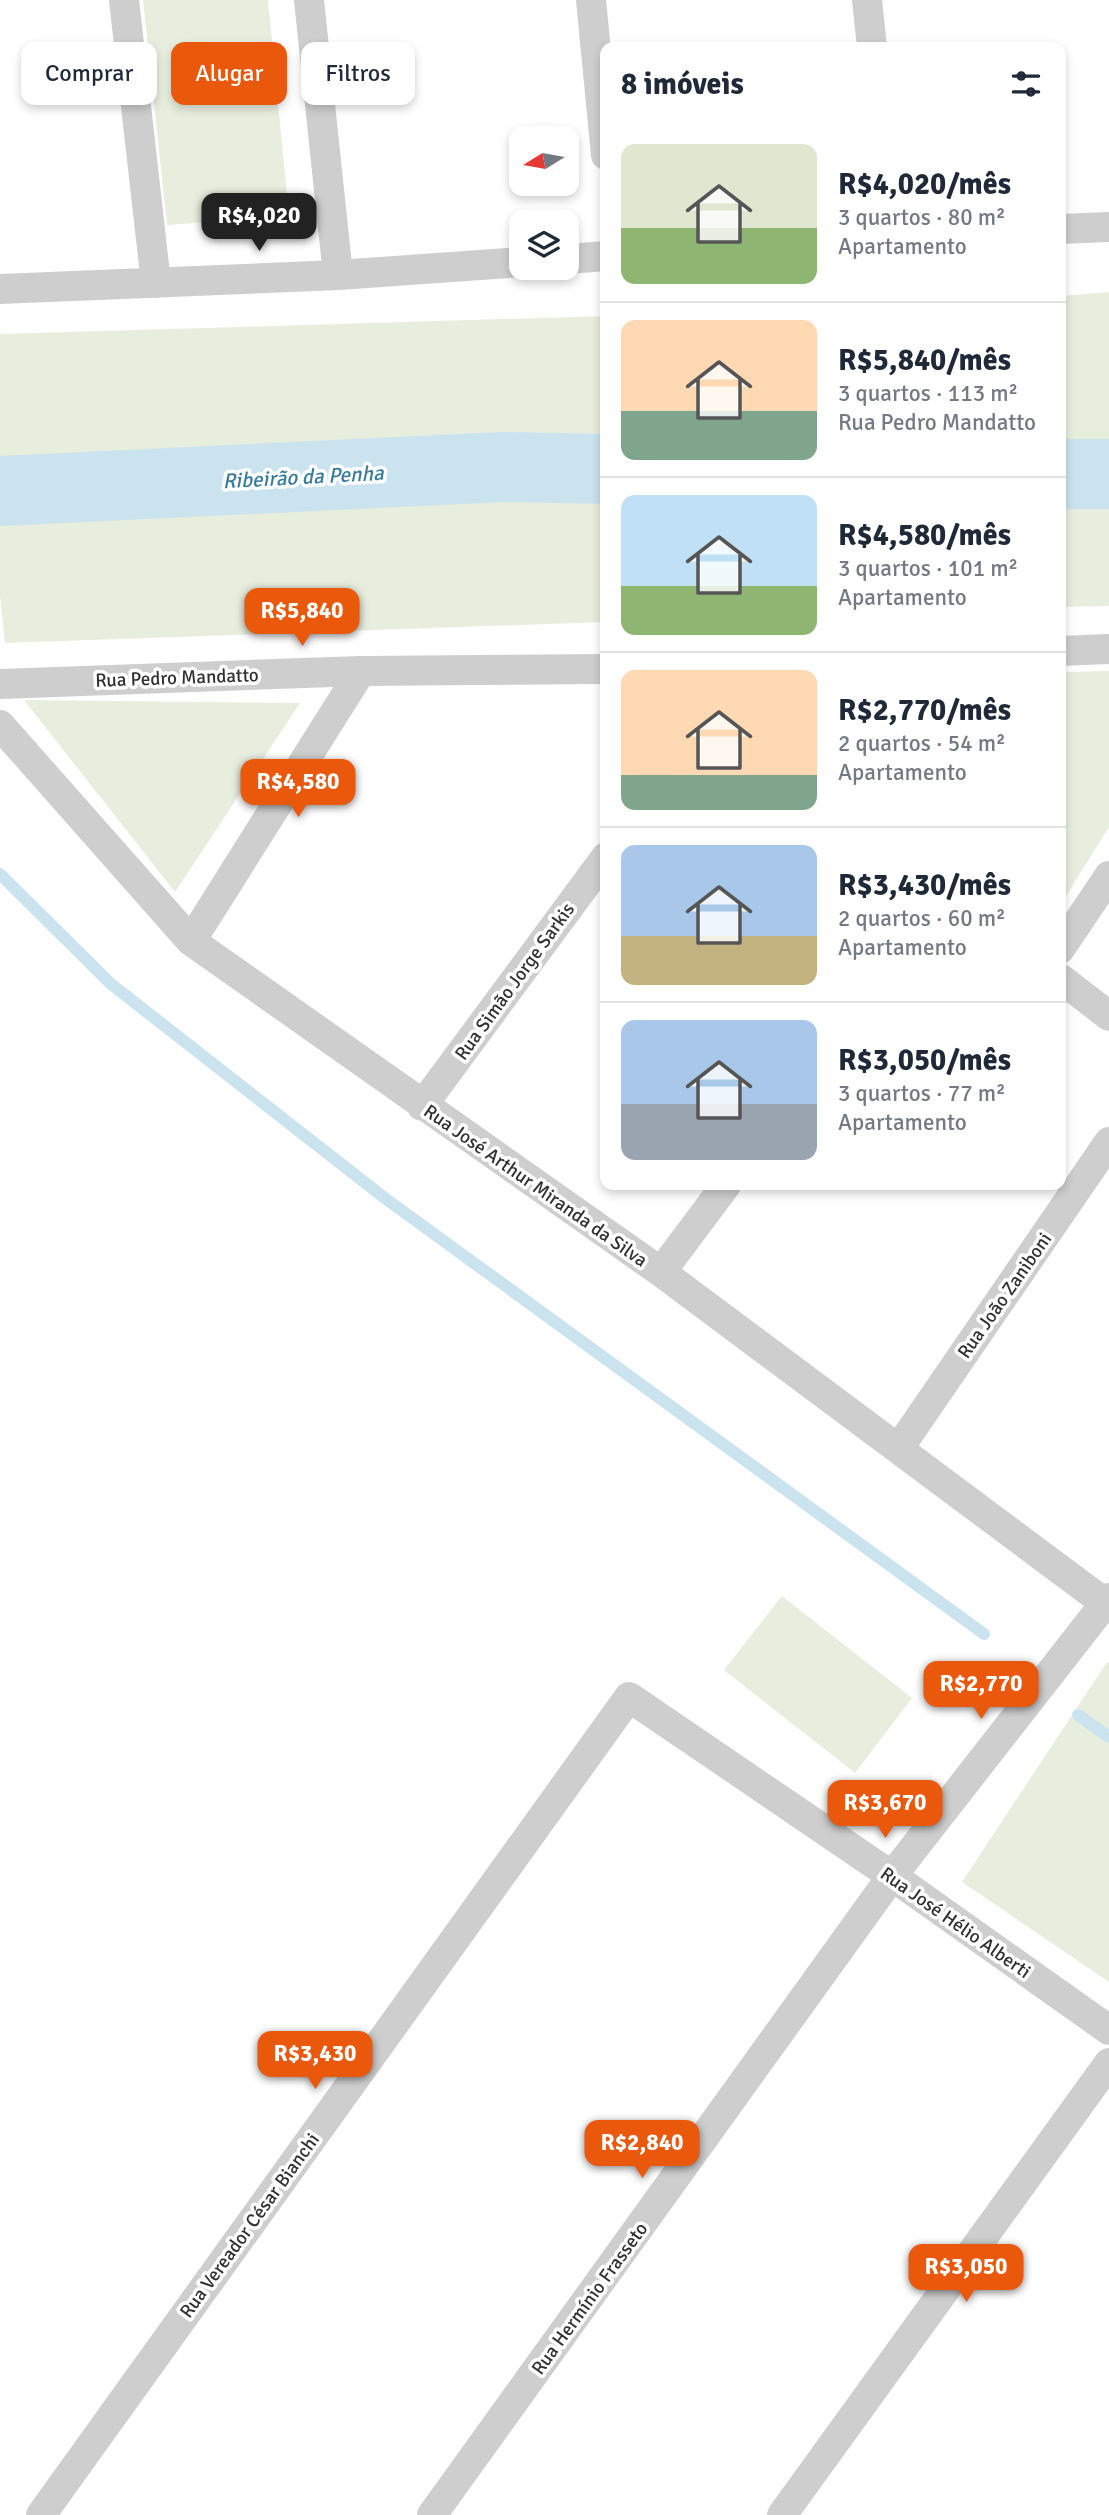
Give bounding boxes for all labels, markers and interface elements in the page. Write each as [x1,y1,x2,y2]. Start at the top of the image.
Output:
chip: Comprar [21,42,157,105]
chip: Alugar [171,42,287,105]
chip: Filtros [301,42,415,105]
icon: filters [1007,65,1045,103]
text: 8 imóveis [621,66,744,103]
north arrow [509,126,579,196]
map controls [509,126,579,280]
text: R$4,020/mês [838,166,1011,203]
icon: home [677,172,761,256]
pin: R$4,020 [194,194,324,253]
text: R$4,020 [217,201,301,230]
text: 3 quartos · 80 m² [838,203,1006,232]
button: layers [509,210,579,280]
text: Apartamento [838,232,967,261]
text: R$5,840/mês [838,342,1011,379]
icon: home [677,348,761,432]
text: 3 quartos · 113 m² [838,379,1018,408]
text: Rua Pedro Mandatto [838,408,1036,437]
water label: Ribeirão da Penha [222,460,385,494]
text: R$4,580/mês [838,517,1011,554]
icon: home [677,523,761,607]
text: 3 quartos · 101 m² [838,554,1018,583]
text: Apartamento [838,583,967,612]
pin: R$5,840 [237,588,367,648]
text: R$5,840 [260,596,344,625]
street label: Rua Pedro Mandatto [95,663,259,693]
text: R$2,770/mês [838,692,1011,729]
icon: home [677,698,761,782]
text: 2 quartos · 54 m² [838,729,1006,758]
text: Apartamento [838,758,967,787]
pin: R$4,580 [233,760,363,819]
text: R$4,580 [256,767,340,796]
text: R$3,430/mês [838,867,1011,904]
icon: home [677,873,761,957]
street label: Rua Simão Jorge Sarkis [450,898,580,1065]
text: 2 quartos · 60 m² [838,904,1006,933]
text: Apartamento [838,933,967,962]
text: R$3,050/mês [838,1042,1011,1079]
icon: home [677,1048,761,1132]
text: 3 quartos · 77 m² [838,1079,1006,1108]
street label: Rua José Arthur Miranda da Silva [419,1099,652,1272]
text: Apartamento [838,1108,967,1137]
street label: Rua João Zaniboni [952,1228,1057,1363]
pin: R$2,770 [916,1662,1046,1721]
text: R$2,770 [939,1669,1023,1698]
pin: R$3,670 [820,1780,950,1840]
text: R$3,670 [843,1788,927,1817]
street label: Rua José Hélio Alberti [875,1862,1035,1984]
pin: R$3,430 [250,2032,380,2091]
text: R$3,430 [273,2039,357,2068]
pin: R$2,840 [577,2120,707,2180]
text: R$2,840 [600,2128,684,2157]
street label: Rua Vereador César Bianchi [175,2129,325,2323]
street label: Rua Hermínio Frasseto [526,2217,653,2380]
pin: R$3,050 [901,2244,1031,2304]
text: R$3,050 [924,2252,1008,2281]

